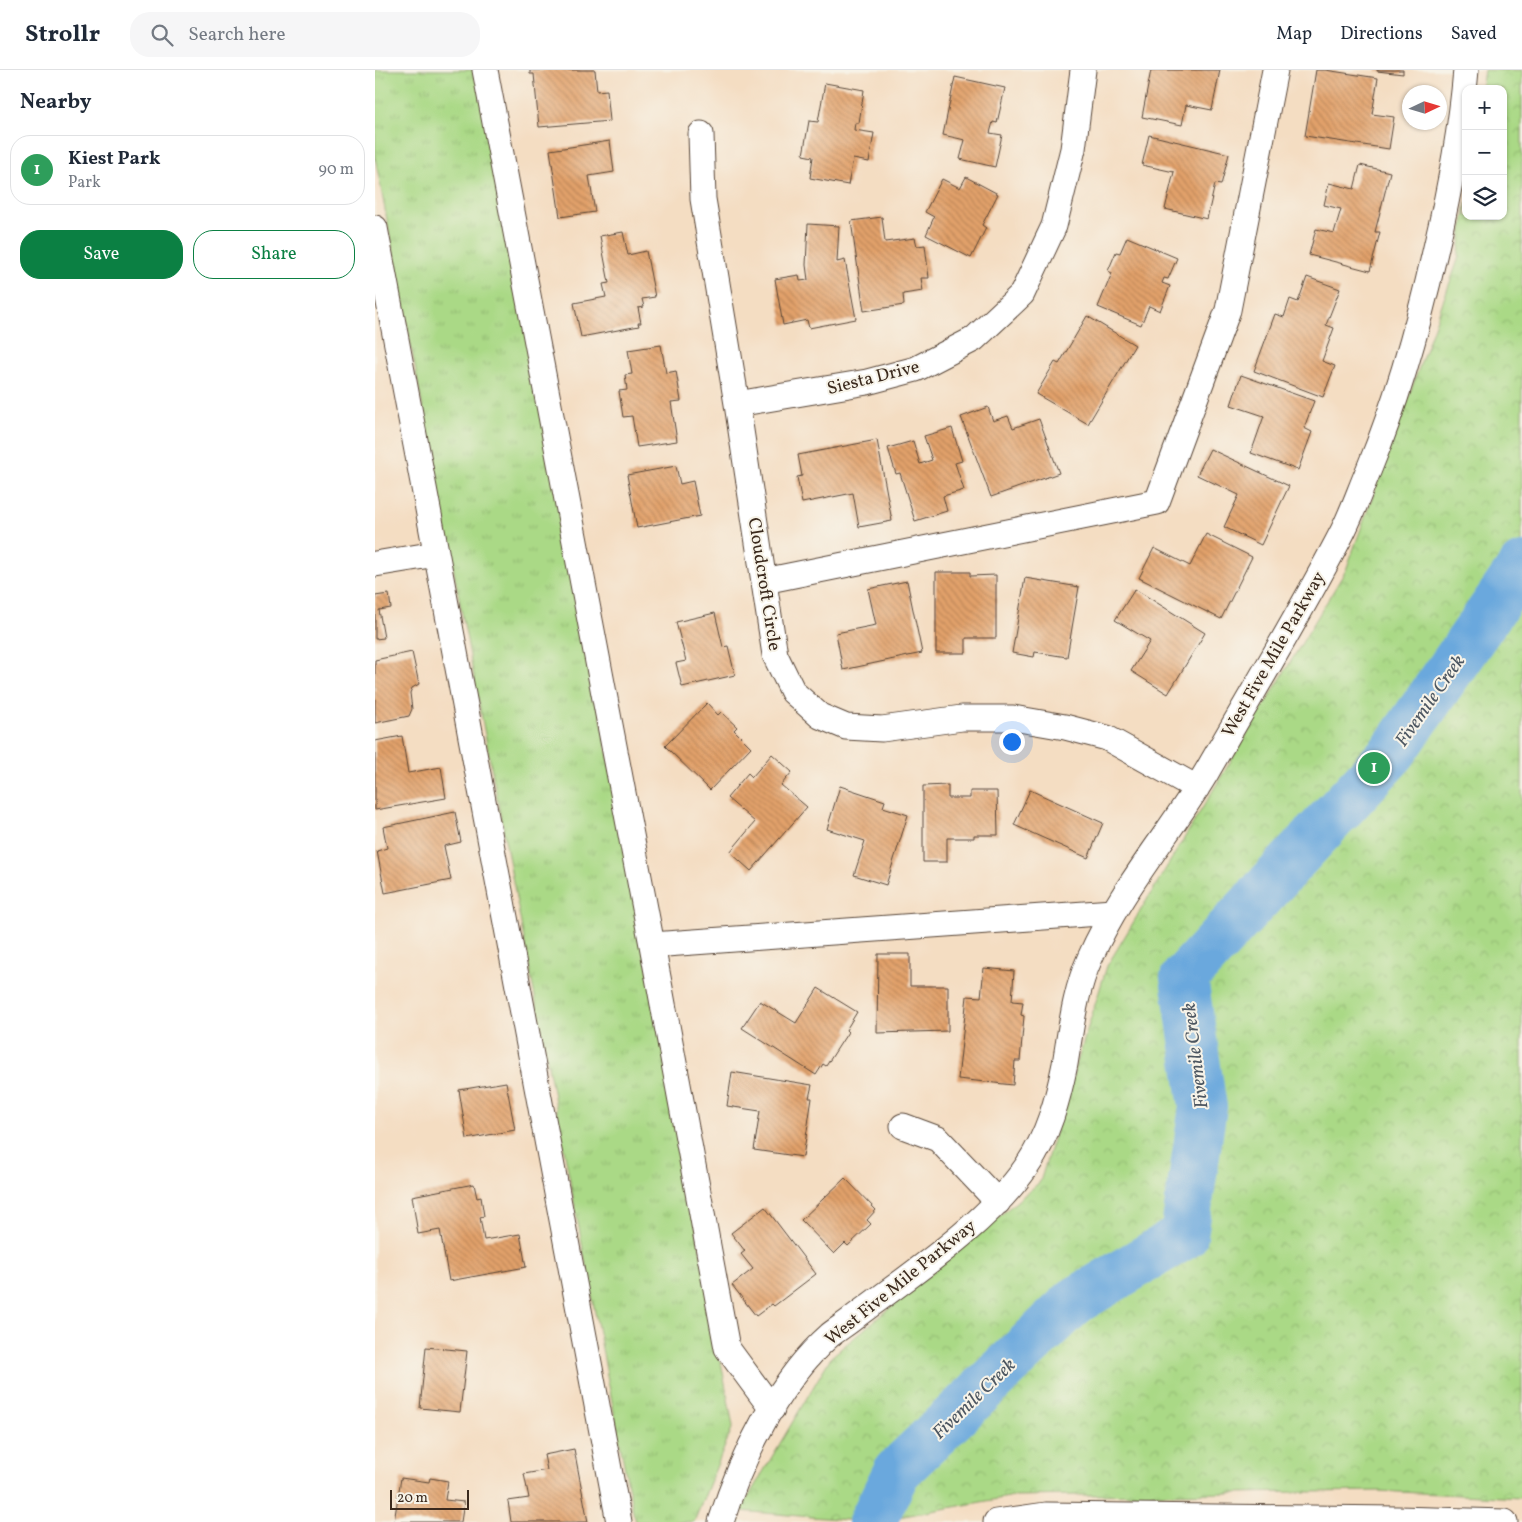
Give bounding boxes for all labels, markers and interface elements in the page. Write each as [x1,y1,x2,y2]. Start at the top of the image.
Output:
search box [130,12,480,57]
text: Strollr [25,18,100,52]
icon: search [148,21,176,49]
text: Search here [188,22,286,48]
text: Map [1276,22,1312,47]
text: Directions [1340,22,1423,47]
text: Saved [1451,22,1497,47]
north arrow [1402,85,1447,130]
map controls [1462,85,1507,220]
button: + [1462,85,1507,130]
text: Nearby [20,88,91,117]
button: − [1462,130,1507,175]
text: Kiest Park [68,146,160,172]
text: 1 [34,159,40,181]
text: 90 m [318,159,354,181]
text: Park [68,172,101,194]
button: layers [1462,175,1507,220]
button: Save [20,230,183,279]
button: Share [193,230,355,279]
street label: Siesta Drive [825,355,922,402]
street label: Cloudcroft Circle [741,516,786,653]
street label: West Five Mile Parkway [1217,567,1332,742]
water label: Fivemile Creek [1389,650,1472,752]
your location [999,729,1025,755]
pin: 1 [1358,749,1390,787]
water label: Fivemile Creek [1177,1001,1215,1110]
street label: West Five Mile Parkway [820,1214,982,1352]
water label: Fivemile Creek [927,1353,1022,1446]
scale bar [390,1487,469,1510]
text: 20 m [397,1489,428,1508]

